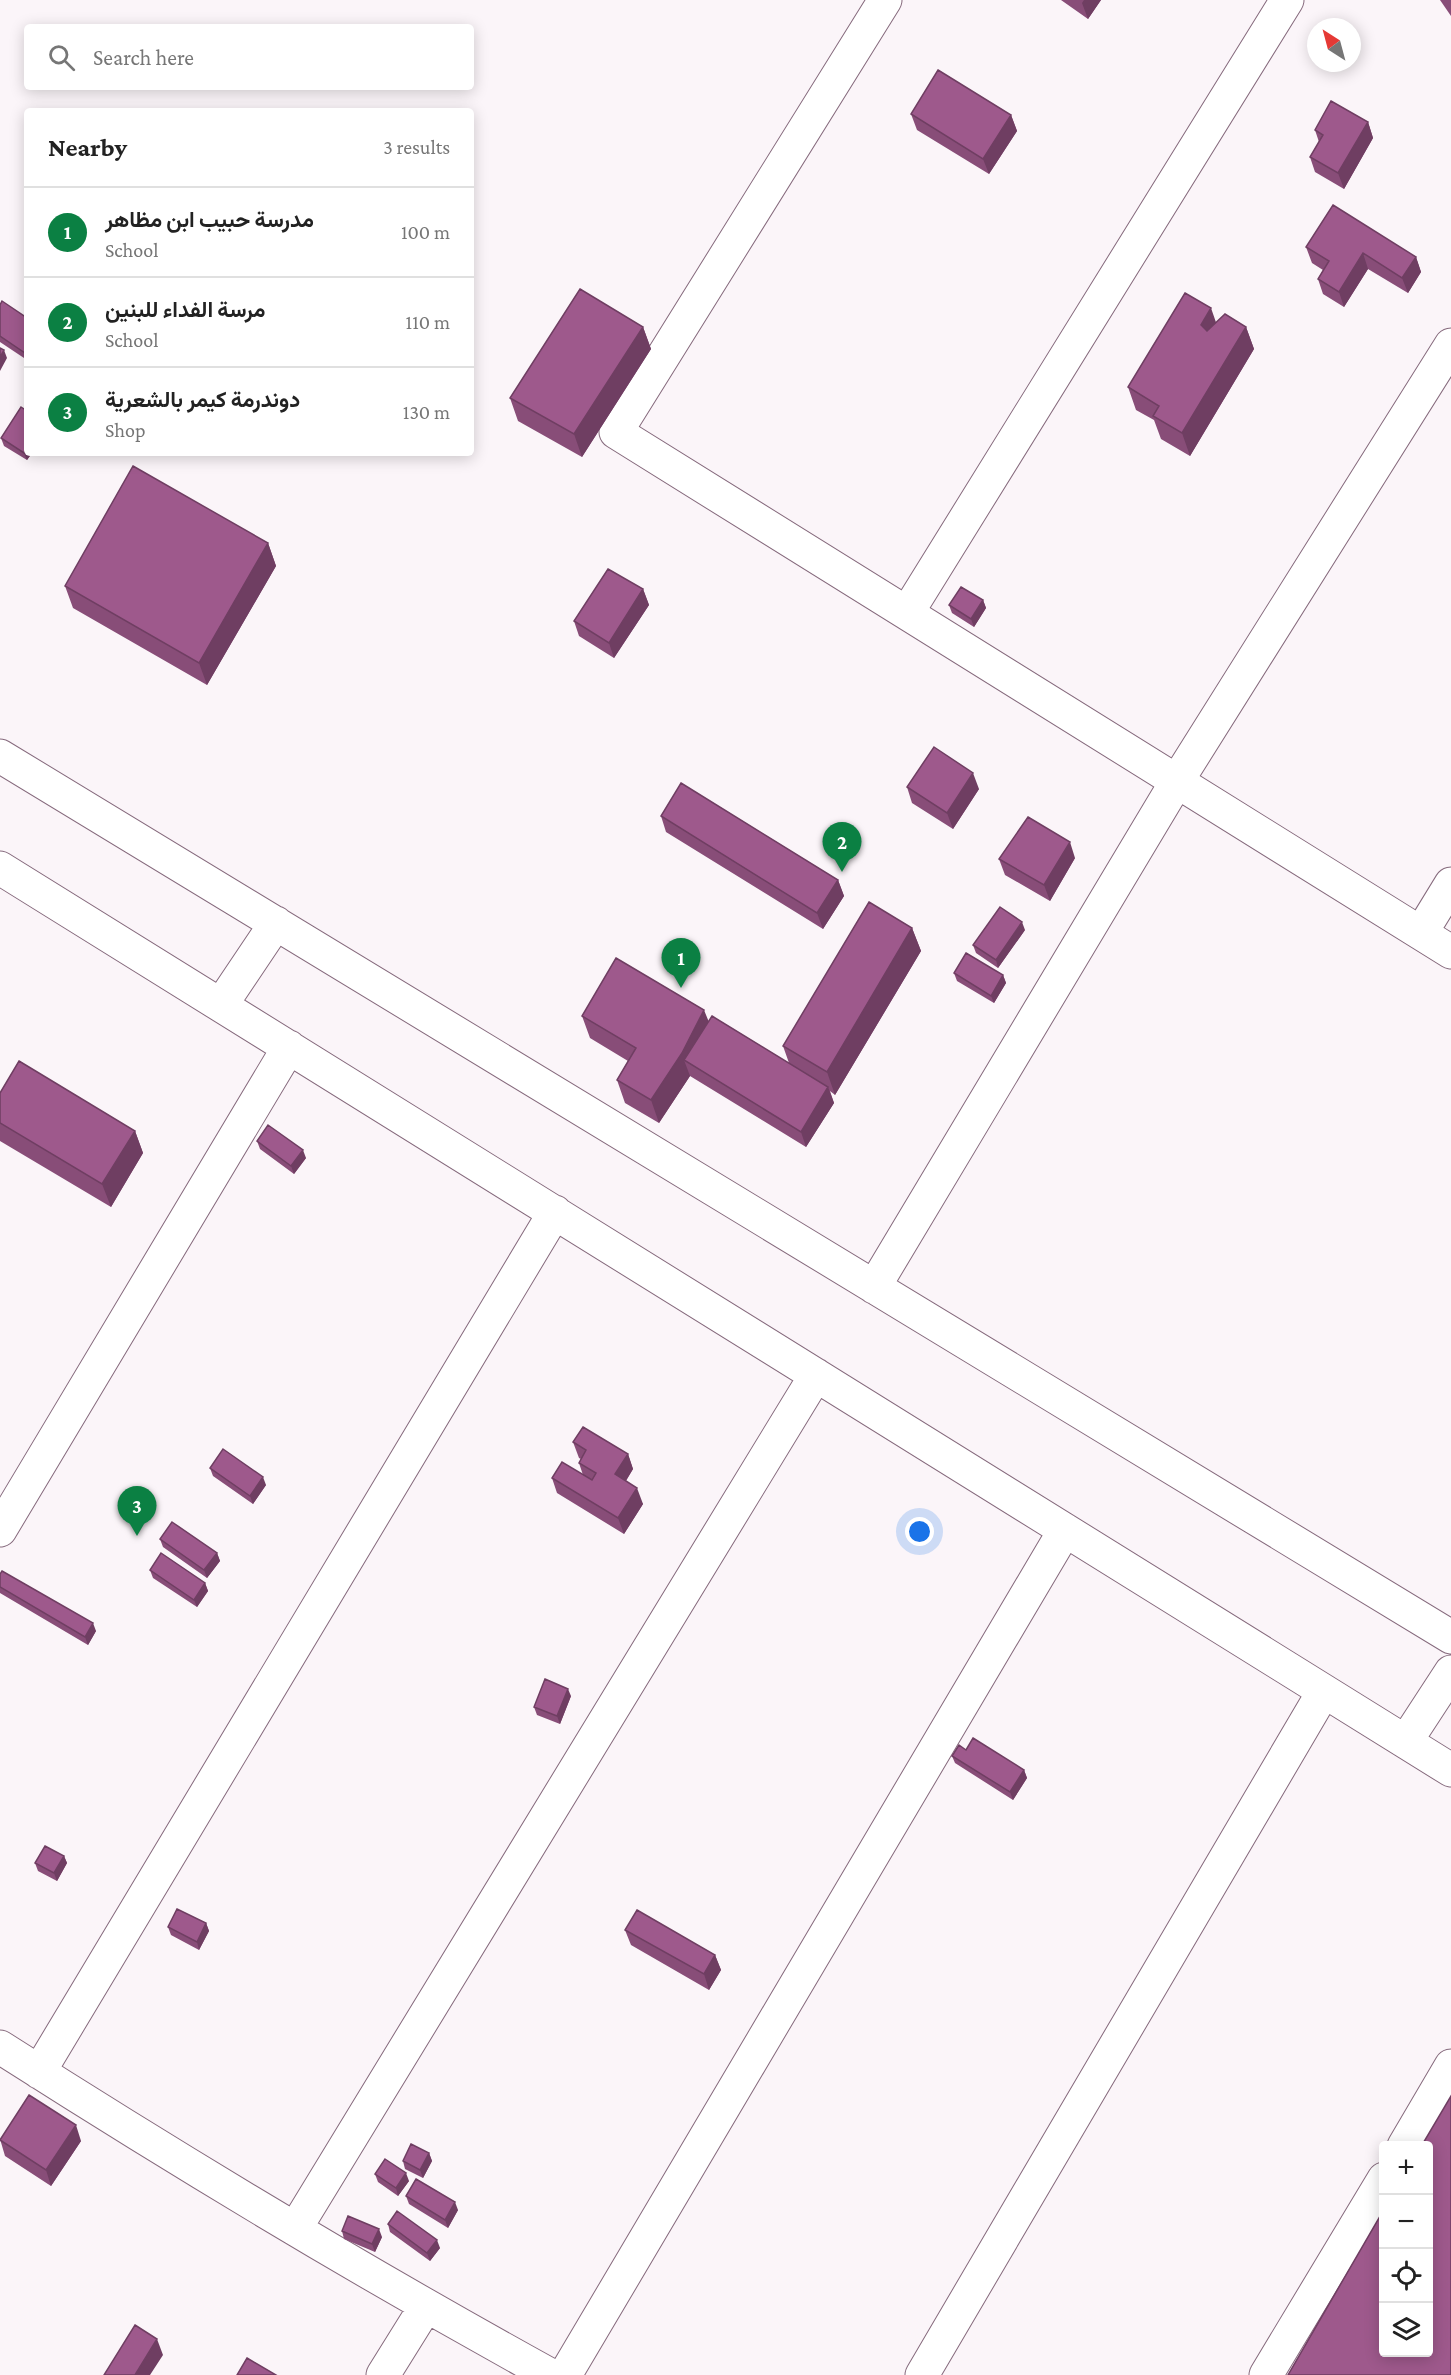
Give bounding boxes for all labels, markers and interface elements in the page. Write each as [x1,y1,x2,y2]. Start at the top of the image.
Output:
north arrow [1307,18,1361,72]
search box [24,24,474,90]
icon: search [45,41,78,74]
text: Search here [93,45,194,70]
text: Nearby [48,133,127,162]
text: 3 results [383,136,450,158]
text: مدرسة حبيب ابن مظاهر [105,207,314,232]
text: 1 [64,221,71,243]
text: 100 m [401,221,450,243]
text: School [105,239,158,261]
text: مرسة الفداء للبنين [105,297,266,322]
text: 2 [62,311,73,333]
text: 110 m [406,311,450,333]
text: School [105,329,158,351]
text: دوندرمة كيمر بالشعرية [105,387,300,412]
text: 3 [63,401,72,423]
text: 130 m [403,401,450,423]
text: Shop [105,419,146,441]
pin: 2 [822,822,862,872]
pin: 1 [662,938,700,988]
pin: 3 [118,1486,156,1536]
your location [905,1517,934,1546]
map controls [1379,2141,1433,2357]
button: + [1379,2141,1433,2195]
button: − [1379,2195,1433,2249]
button: locate [1379,2249,1433,2303]
button: layers [1379,2303,1433,2357]

